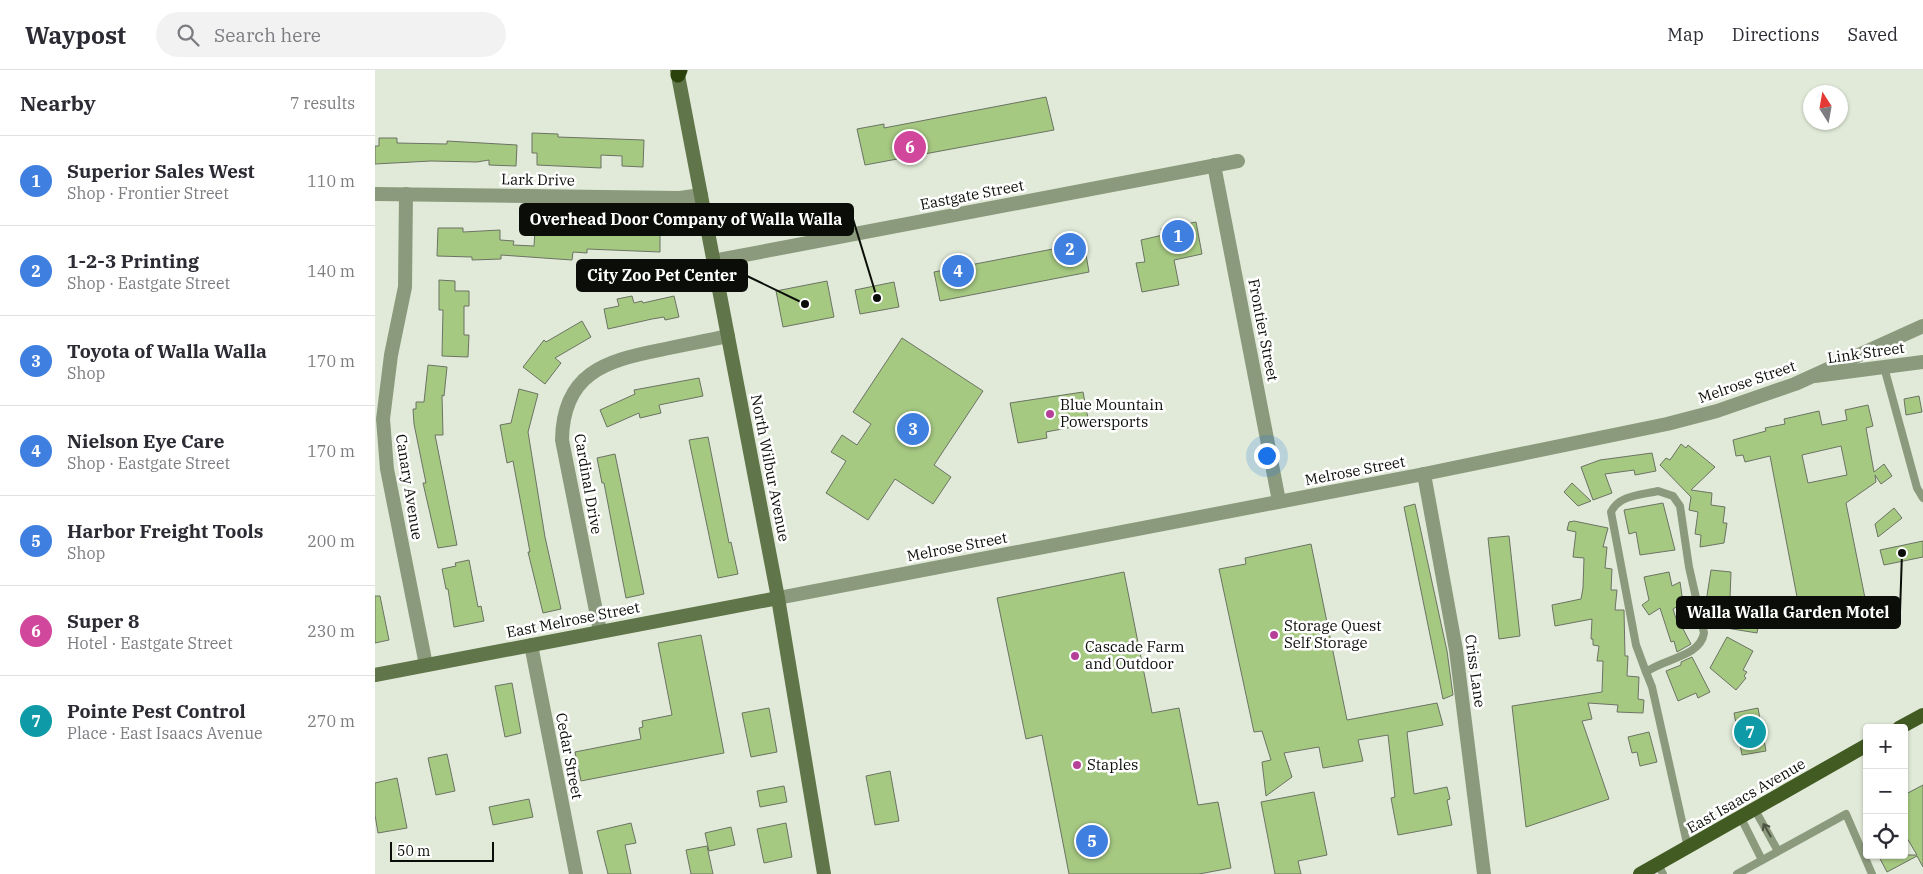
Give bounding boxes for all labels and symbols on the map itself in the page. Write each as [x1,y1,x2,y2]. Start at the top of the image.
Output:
north arrow [1803,85,1848,130]
pin: 6 [894,128,926,166]
street label: Lark Drive [501,169,575,190]
street label: Eastgate Street [918,175,1025,214]
callout: Overhead Door Company of Walla Walla [520,204,853,235]
text: Overhead Door Company of Walla Walla [530,209,842,229]
pin: 1 [1162,217,1194,255]
pin: 2 [1054,230,1086,268]
pin: 4 [942,252,974,290]
callout: City Zoo Pet Center [577,260,747,291]
text: City Zoo Pet Center [587,265,737,285]
street label: Frontier Street [1244,277,1283,383]
street label: Link Street [1826,338,1906,367]
street label: Melrose Street [1696,356,1798,407]
street label: North Wilbur Avenue [747,393,794,543]
place label: Blue Mountain Powersports [1060,395,1164,431]
marker: Blue Mountain Powersports [1044,408,1056,420]
pin: 3 [897,410,929,448]
street label: Cardinal Drive [570,432,607,536]
street label: Canary Avenue [392,433,427,541]
your location [1254,443,1280,469]
street label: Melrose Street [1303,451,1407,490]
street label: Melrose Street [905,527,1009,566]
street label: East Melrose Street [505,597,641,642]
callout: Walla Walla Garden Motel [1677,597,1900,628]
text: Walla Walla Garden Motel [1686,602,1890,622]
place label: Storage Quest Self Storage [1284,616,1382,652]
marker: Storage Quest Self Storage [1268,629,1280,641]
street label: Criss Lane [1461,633,1490,709]
place label: Cascade Farm and Outdoor [1085,637,1185,673]
marker: Cascade Farm and Outdoor [1069,650,1081,662]
street label: Cedar Street [552,711,587,801]
pin: 7 [1734,713,1766,751]
street label: East Isaacs Avenue [1683,754,1809,837]
place label: Staples [1087,755,1138,774]
marker: Staples [1071,759,1083,771]
pin: 5 [1076,822,1108,860]
one-way arrow [1761,824,1771,838]
scale bar [390,839,494,862]

